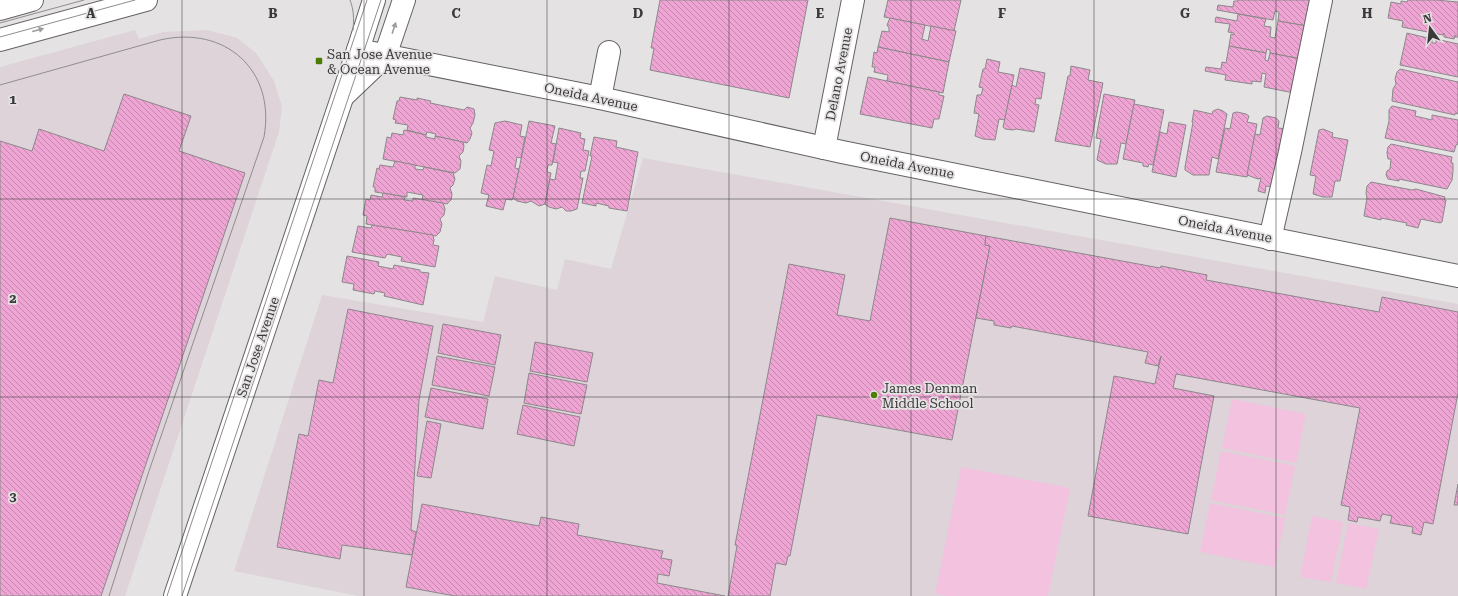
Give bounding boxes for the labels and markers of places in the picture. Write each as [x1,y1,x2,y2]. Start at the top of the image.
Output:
place label: San Jose Avenue & Ocean Avenue [327,47,432,77]
marker: San Jose Avenue & Ocean Avenue [314,56,324,66]
place label: James Denman Middle School [882,381,978,411]
marker: James Denman Middle School [869,390,879,400]

